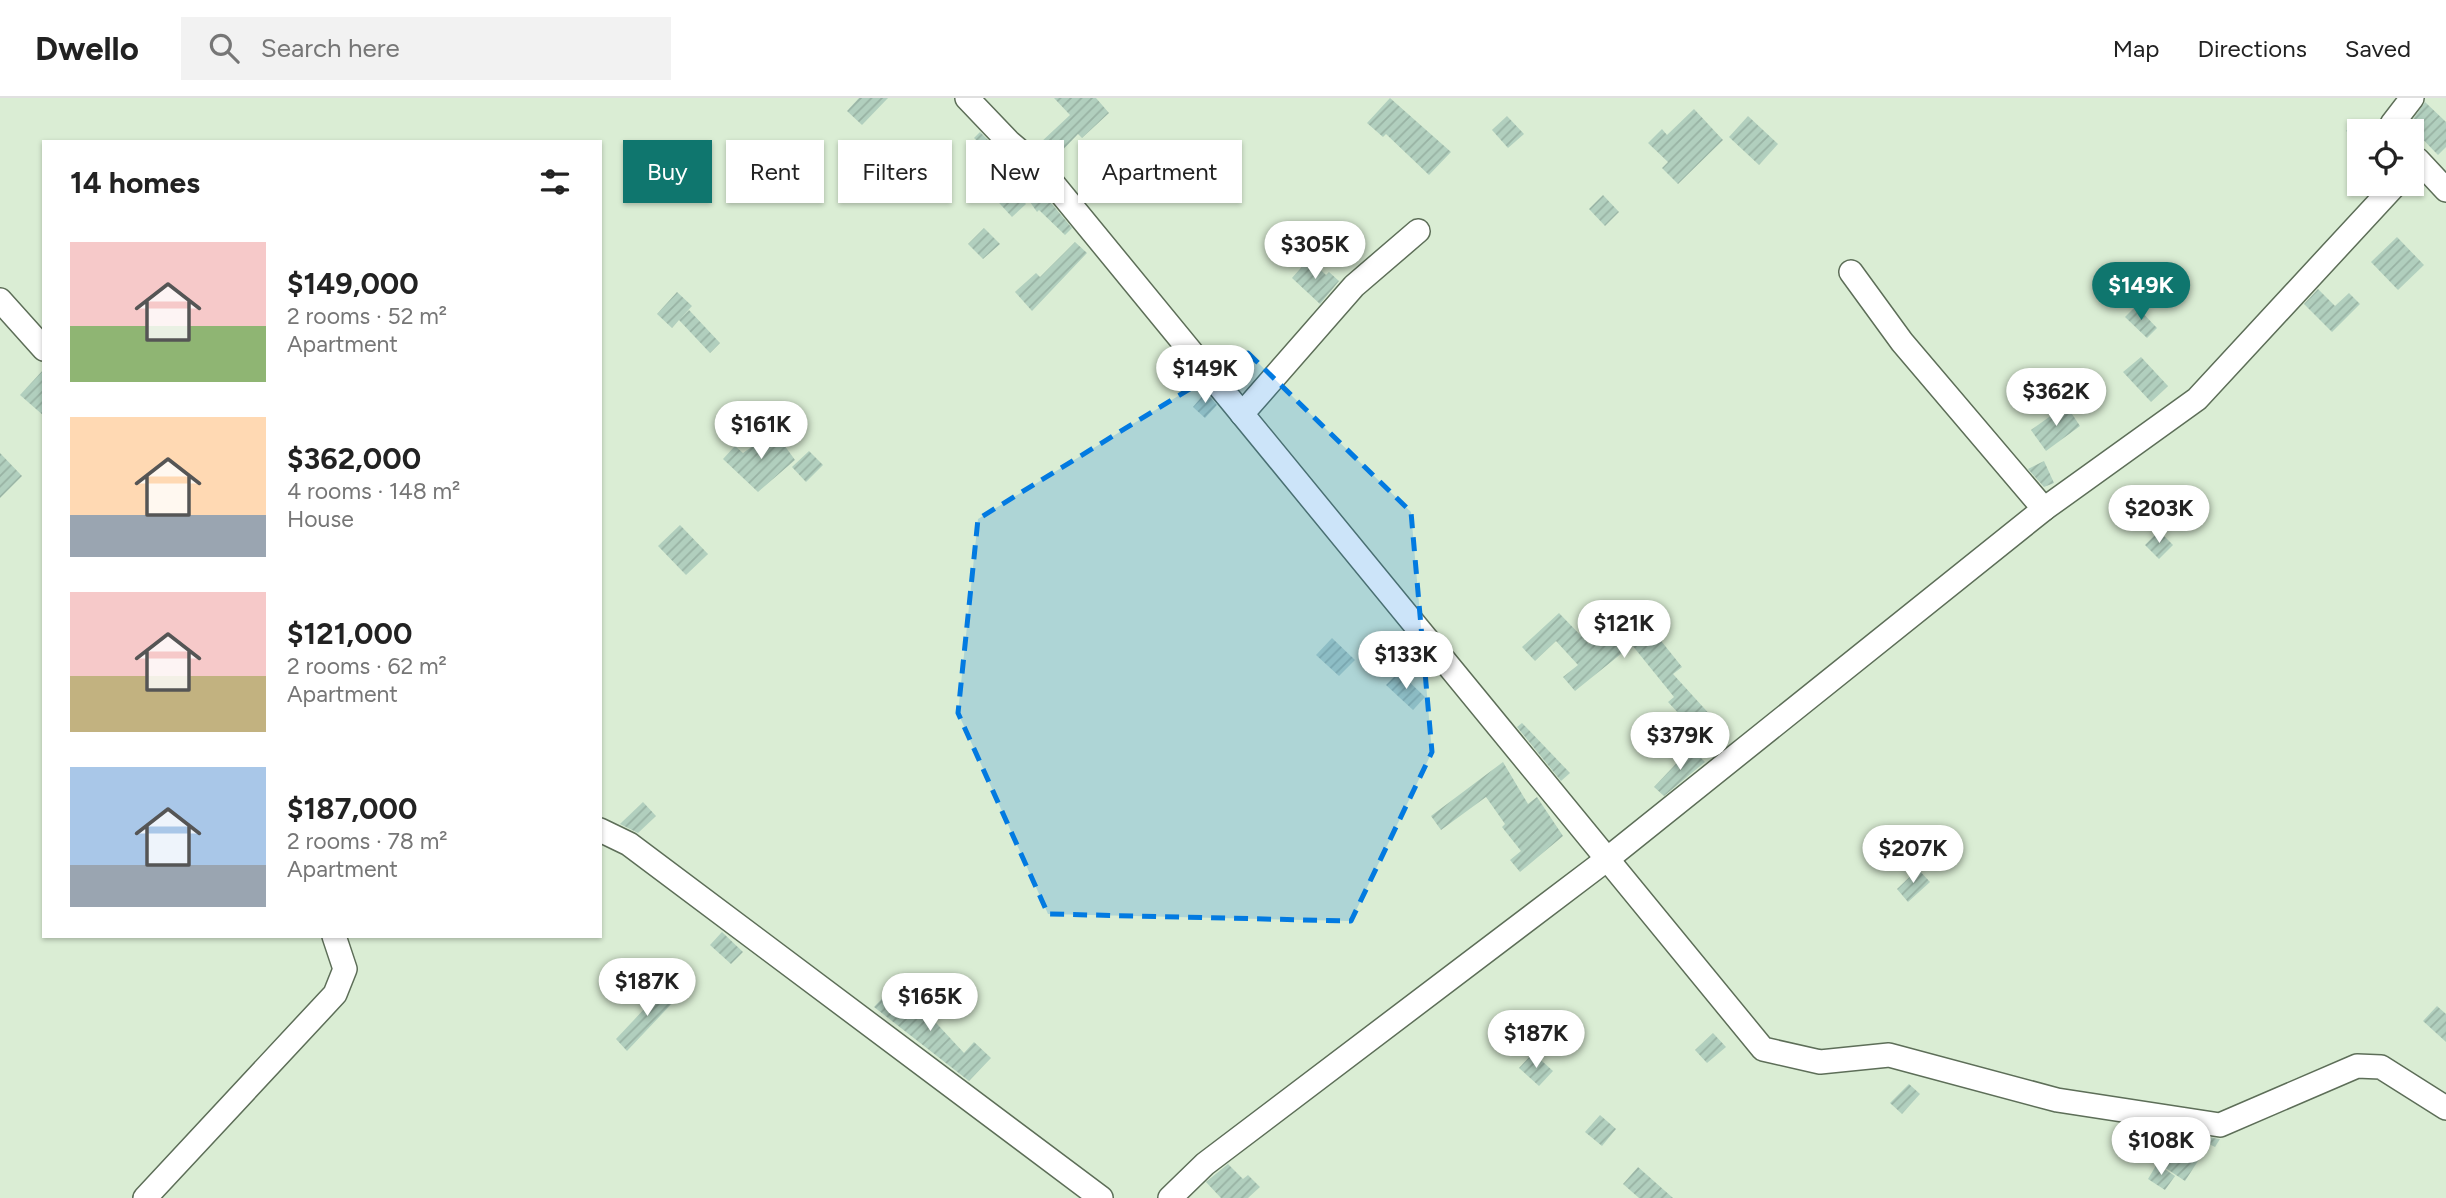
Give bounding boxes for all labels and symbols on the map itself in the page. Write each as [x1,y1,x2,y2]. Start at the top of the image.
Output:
pin: $305K [1266,222,1364,281]
pin: $149K [2092,262,2190,322]
pin: $149K [1156,345,1254,405]
pin: $362K [2007,368,2105,428]
pin: $161K [712,402,810,461]
pin: $203K [2110,486,2208,545]
pin: $121K [1575,601,1673,660]
pin: $133K [1357,632,1455,691]
pin: $379K [1631,712,1729,772]
pin: $207K [1864,826,1962,885]
pin: $187K [598,958,696,1018]
pin: $165K [881,974,979,1033]
pin: $187K [1487,1010,1585,1070]
pin: $108K [2112,1118,2210,1177]

